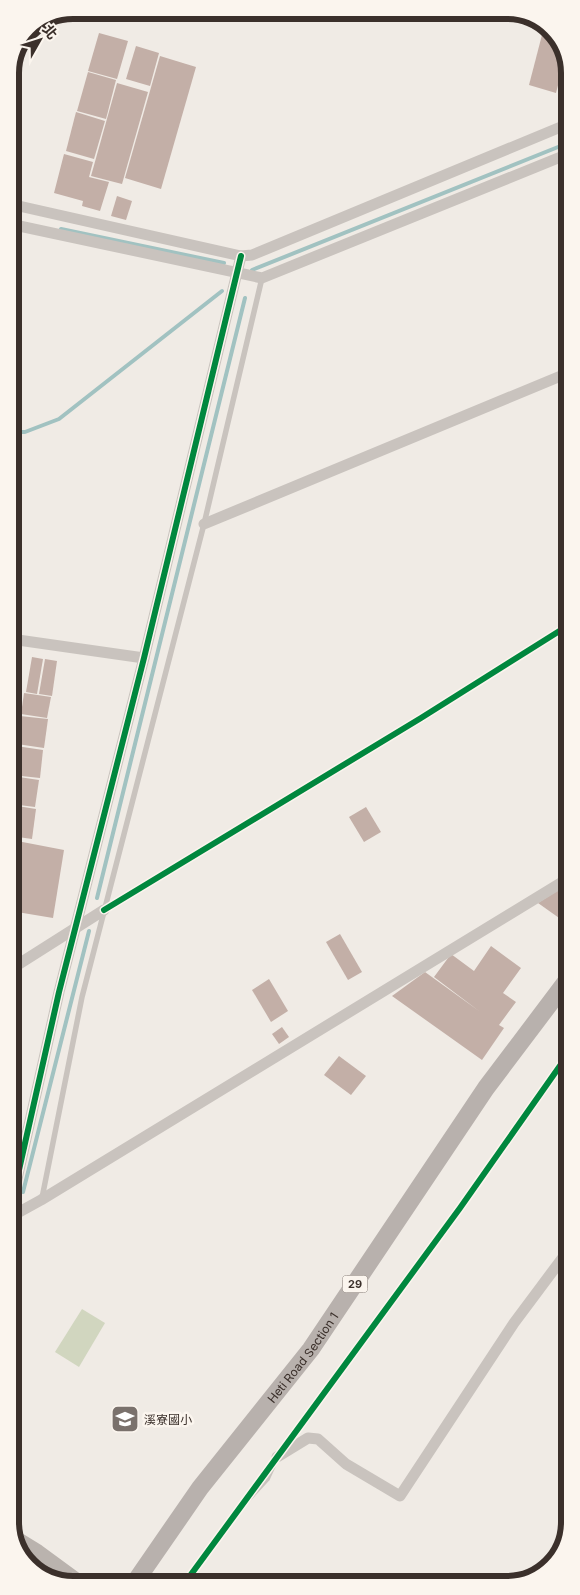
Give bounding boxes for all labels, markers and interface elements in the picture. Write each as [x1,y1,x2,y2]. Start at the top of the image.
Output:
north arrow [15,15,65,65]
text: 北 [39,21,62,42]
road number: 29 [342,1276,368,1292]
street label: Heti Road Section 1 [264,1309,341,1406]
school or university icon: 溪寮國小 [110,1404,140,1434]
place label: 溪寮國小 [144,1412,192,1427]

